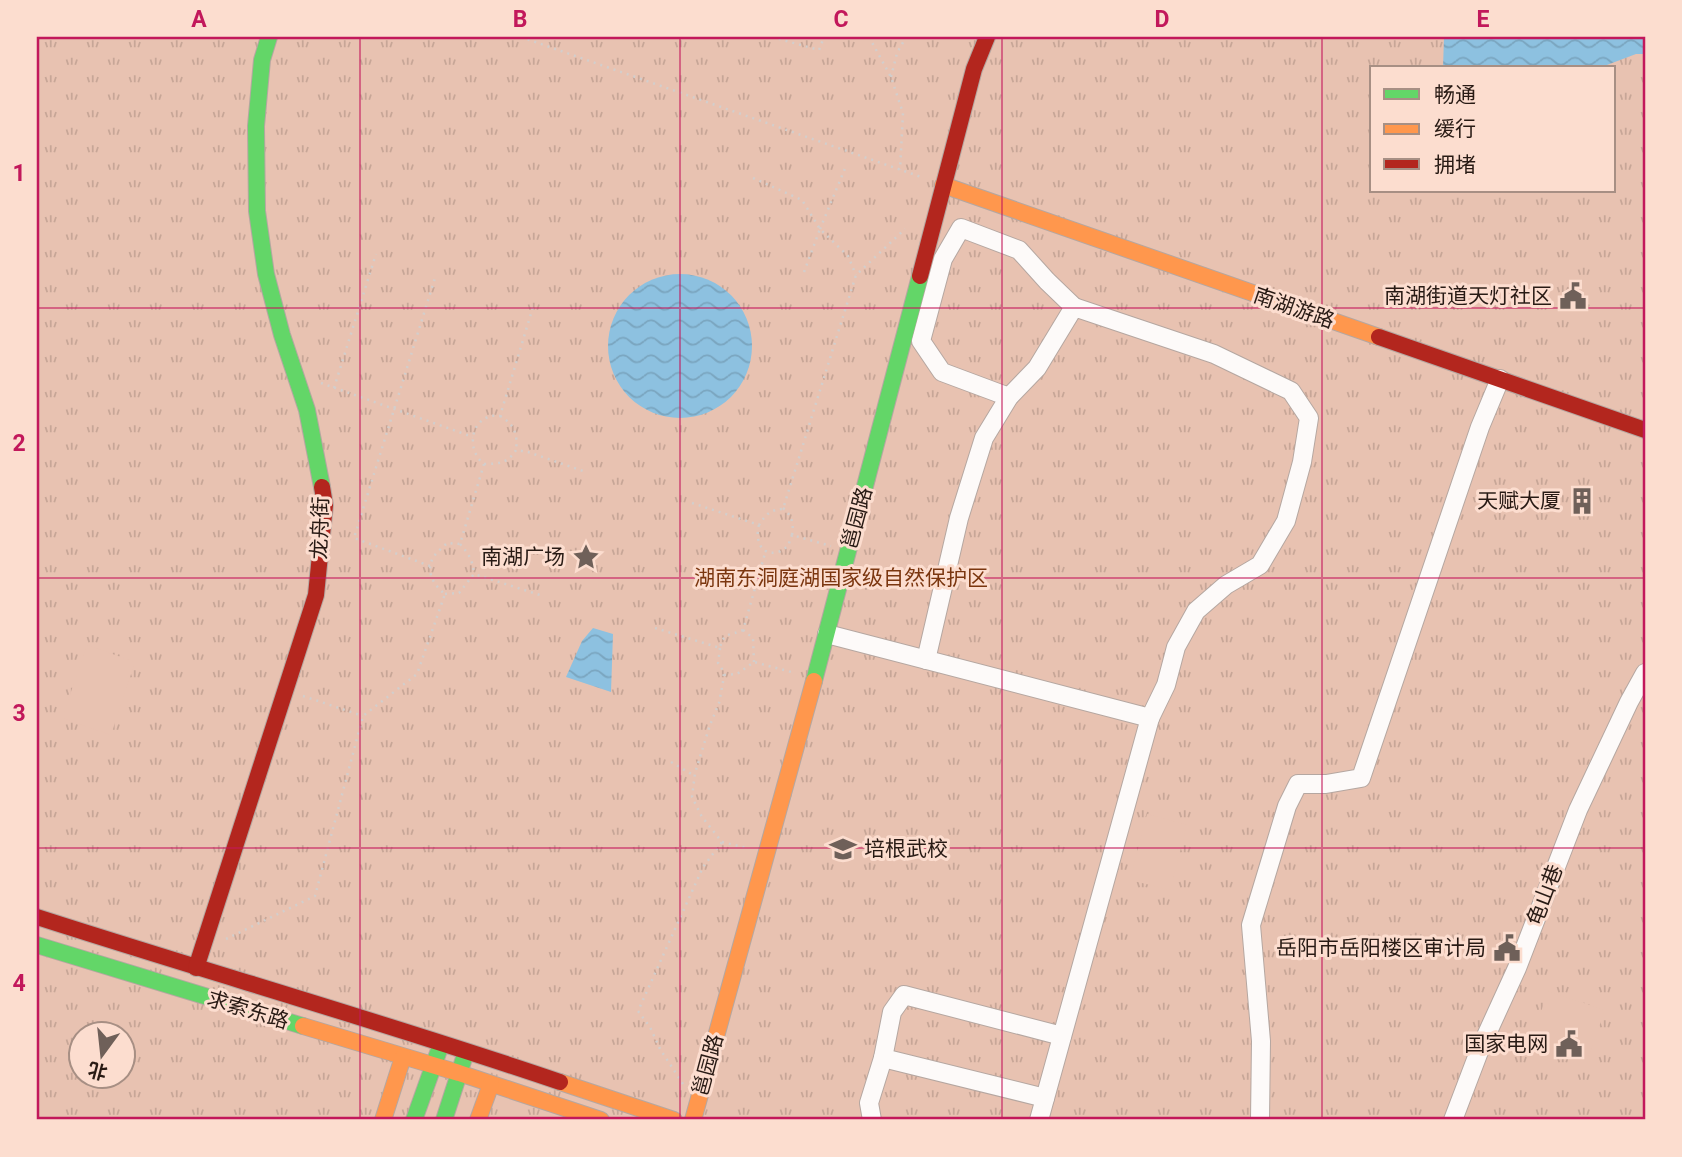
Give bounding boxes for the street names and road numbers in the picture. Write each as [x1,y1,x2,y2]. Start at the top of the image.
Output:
street label: 南湖游路 [1250,283,1338,333]
street label: 邕园路 [837,484,877,552]
street label: 龙舟街 [307,496,333,560]
street label: 龟山巷 [1523,861,1567,929]
street label: 求索东路 [204,986,292,1034]
street label: 邕园路 [688,1031,728,1099]

